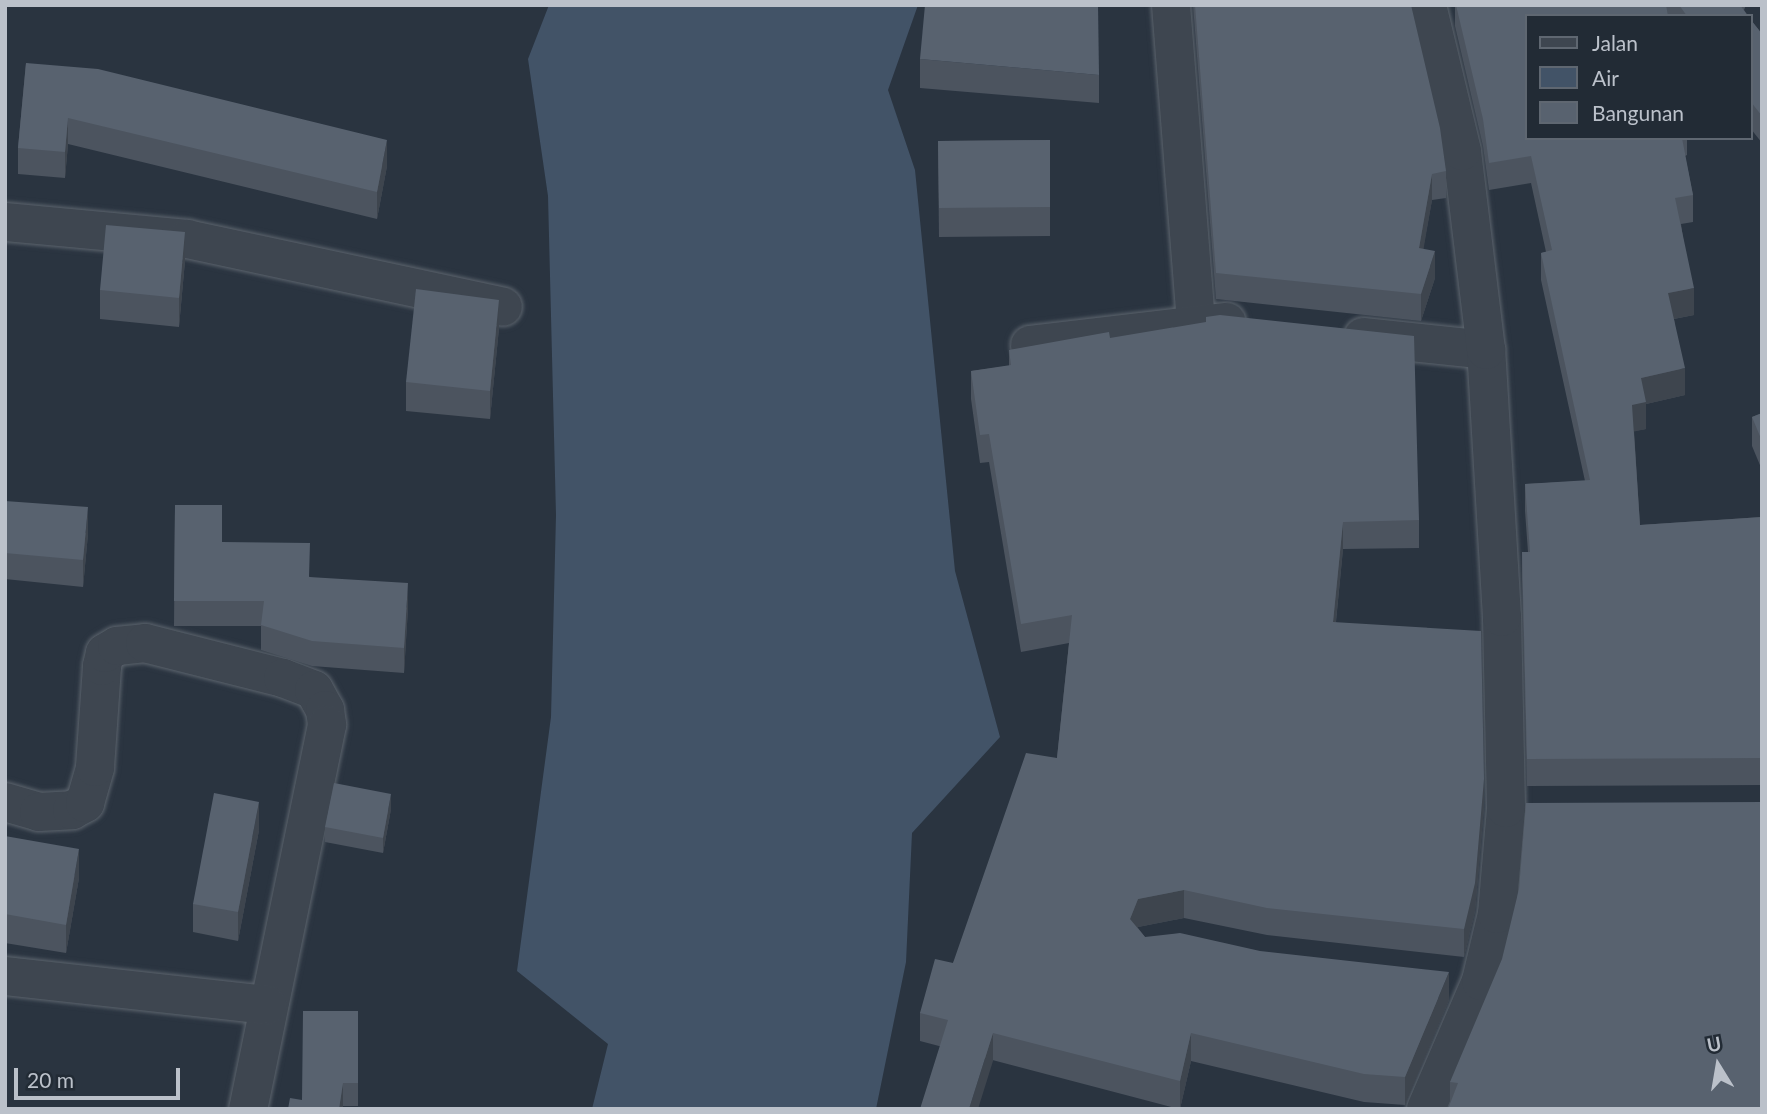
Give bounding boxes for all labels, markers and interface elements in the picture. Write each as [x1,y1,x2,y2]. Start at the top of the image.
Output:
legend [1526,14,1753,140]
text: Jalan [1592,30,1638,55]
text: Air [1592,65,1619,90]
text: Bangunan [1592,100,1684,125]
north arrow [1683,1030,1753,1100]
text: U [1705,1031,1723,1057]
scale bar [18,1054,184,1098]
text: 20 m [27,1067,74,1092]

